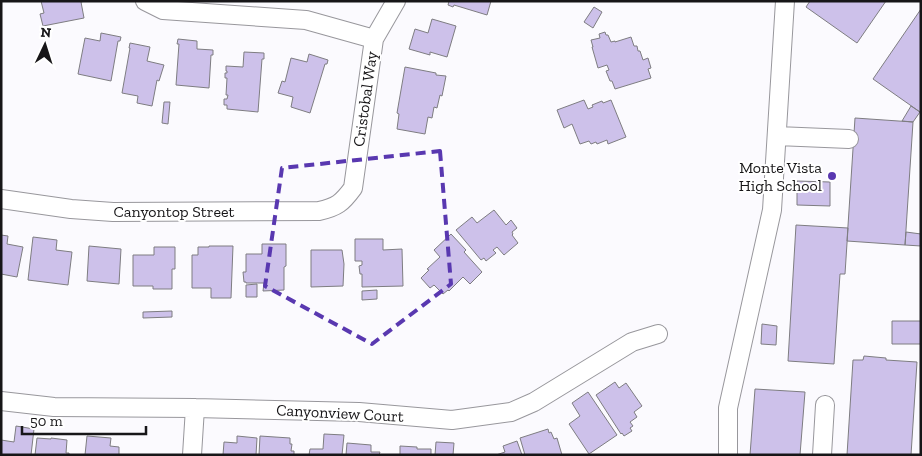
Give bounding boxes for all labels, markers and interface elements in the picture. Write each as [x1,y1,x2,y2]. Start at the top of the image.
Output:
north arrow [20,20,70,70]
text: N [40,24,52,41]
street label: Cristobal Way [349,49,381,148]
place label: Monte Vista High School [739,158,822,195]
marker: Monte Vista High School [826,170,838,182]
street label: Canyontop Street [114,202,235,221]
street label: Canyonview Court [276,400,404,426]
scale bar [22,404,146,436]
text: 50 m [30,412,63,430]

